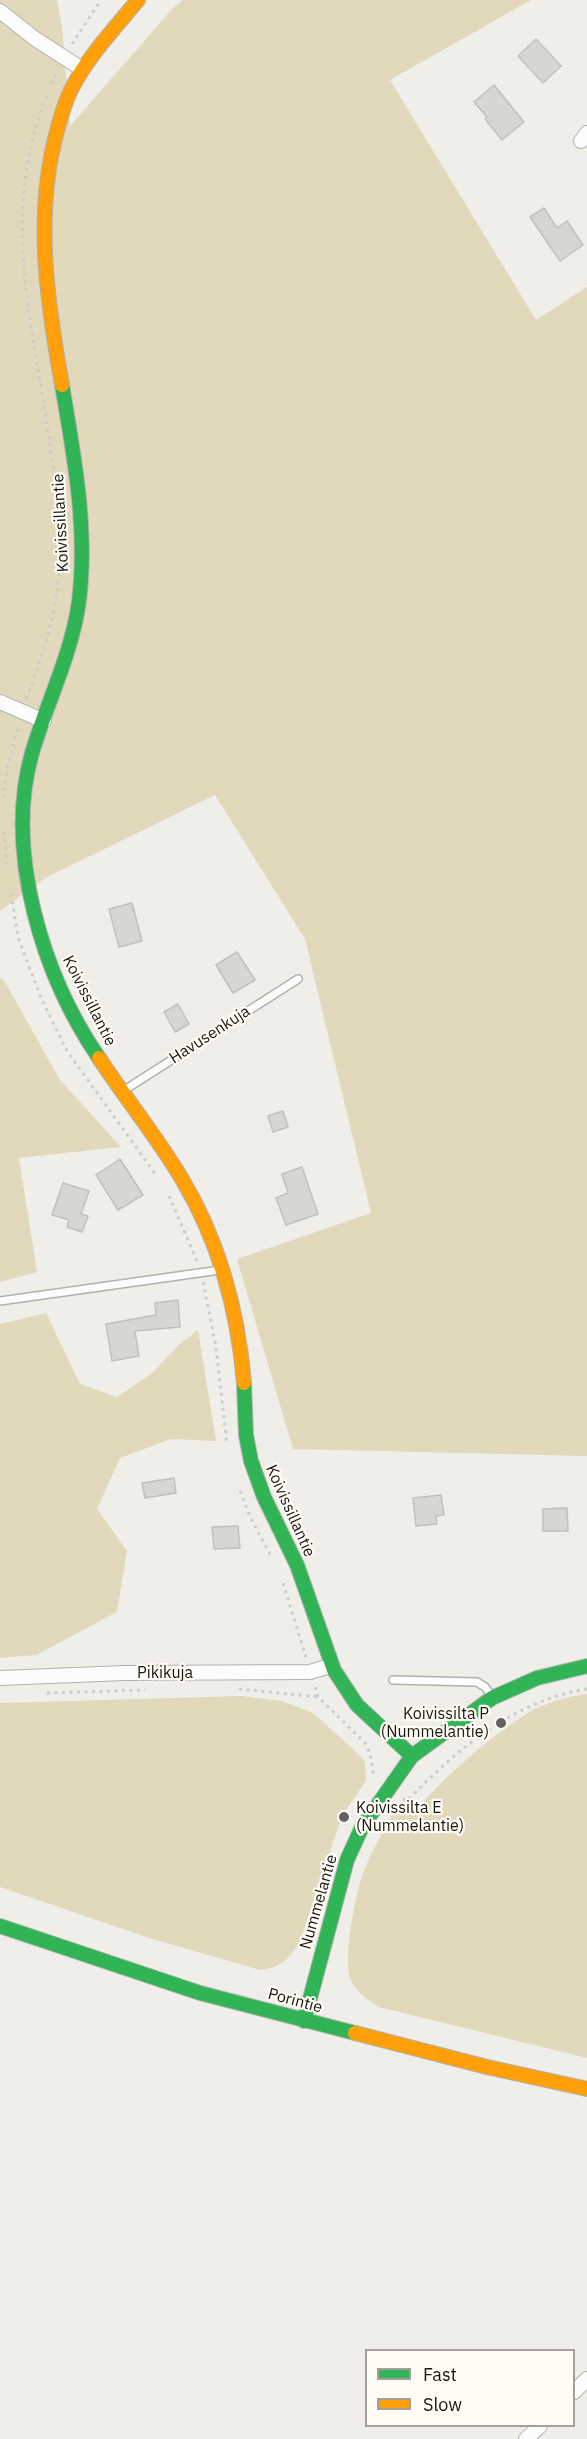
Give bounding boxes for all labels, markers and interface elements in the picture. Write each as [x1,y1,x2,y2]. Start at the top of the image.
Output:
street label: Koivissillantie [49,473,73,573]
street label: Koivissillantie [58,953,120,1049]
street label: Havusenkuja [166,1002,254,1068]
street label: Koivissillantie [261,1462,319,1560]
street label: Pikikuja [137,1663,193,1683]
place label: Koivissilta P (Nummelantie) [381,1704,489,1742]
marker: Koivissilta P (Nummelantie) [494,1716,508,1730]
place label: Koivissilta E (Nummelantie) [356,1798,464,1836]
marker: Koivissilta E (Nummelantie) [337,1810,351,1824]
street label: Nummelantie [296,1852,342,1952]
street label: Porintie [266,1985,324,2017]
legend [365,2349,575,2427]
text: Fast [423,2363,457,2386]
text: Slow [423,2393,462,2416]

